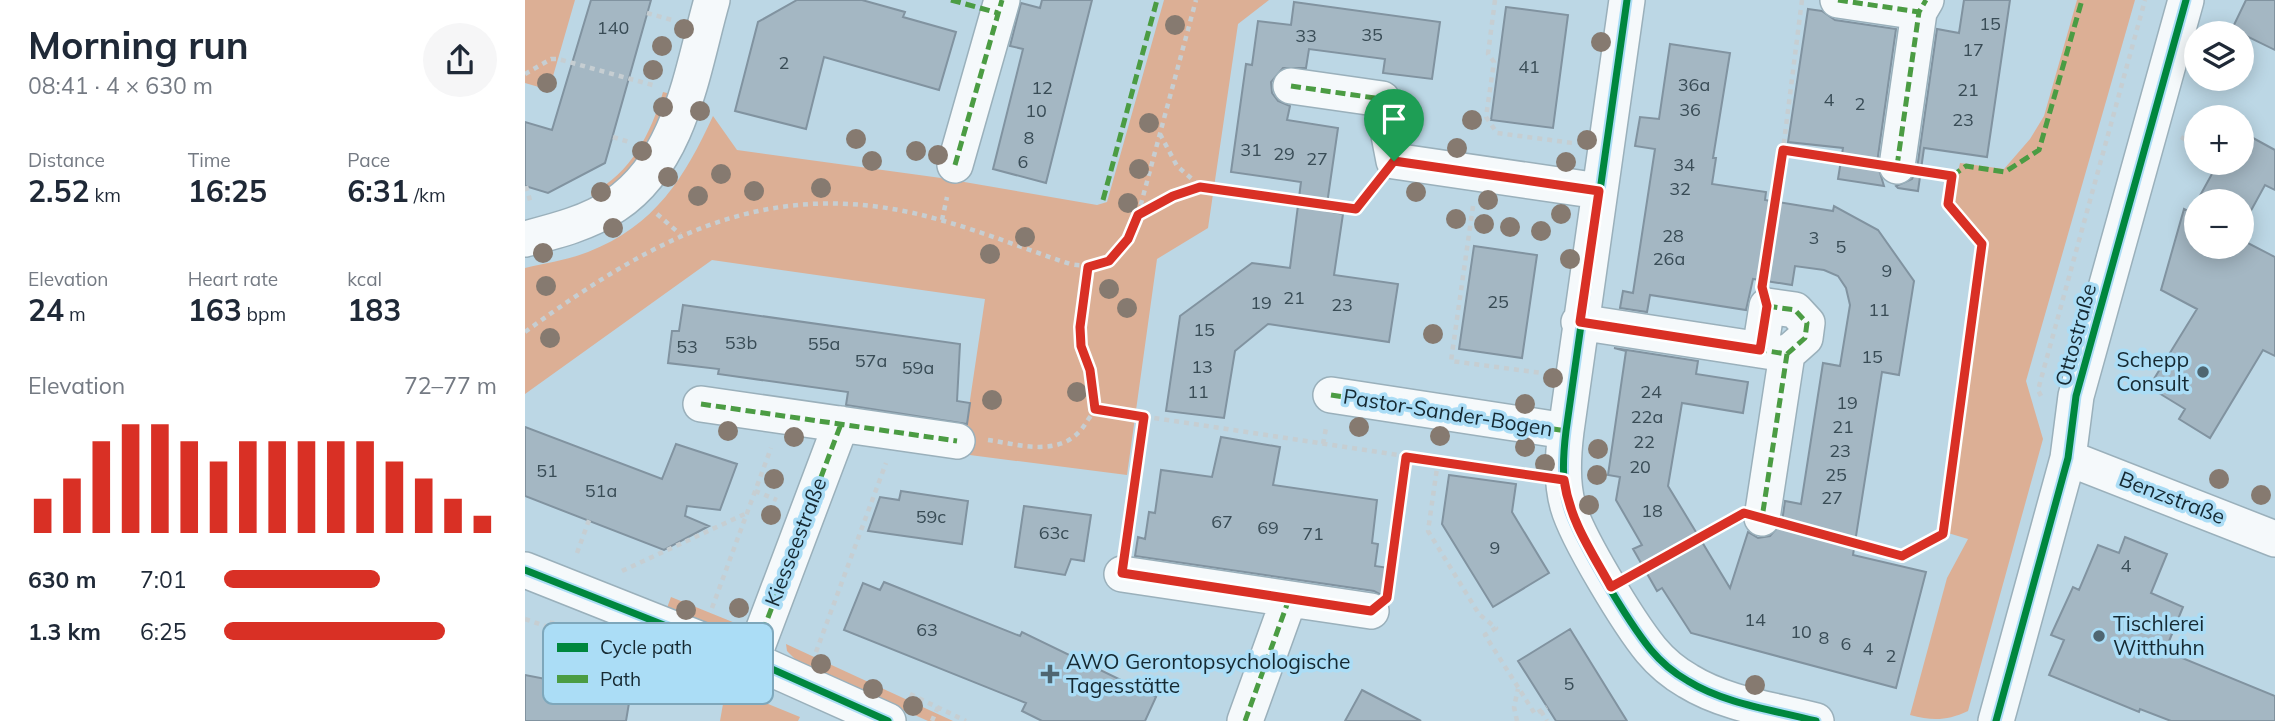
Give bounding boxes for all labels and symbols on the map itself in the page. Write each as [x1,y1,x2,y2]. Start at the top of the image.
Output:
house number: 15 [1979,12,2001,35]
house number: 140 [597,16,629,39]
house number: 35 [1361,23,1383,46]
house number: 33 [1295,24,1317,47]
house number: 17 [1962,38,1984,61]
house number: 2 [779,51,789,74]
house number: 41 [1518,55,1540,78]
house number: 36a [1678,73,1710,96]
house number: 12 [1031,76,1053,99]
house number: 21 [1957,78,1979,101]
house number: 4 [1824,88,1835,111]
pin [1364,89,1424,161]
house number: 2 [1855,92,1865,115]
house number: 36 [1679,98,1701,121]
house number: 10 [1025,99,1047,122]
house number: 23 [1952,108,1974,131]
house number: 8 [1024,126,1034,149]
house number: 31 [1240,138,1262,161]
house number: 29 [1273,142,1295,165]
house number: 27 [1306,147,1328,170]
house number: 6 [1018,150,1028,173]
house number: 34 [1673,153,1695,176]
house number: 32 [1669,177,1691,200]
house number: 28 [1662,224,1684,247]
house number: 3 [1809,226,1819,249]
house number: 5 [1836,235,1847,258]
house number: 26a [1653,247,1685,270]
house number: 9 [1882,259,1892,282]
street label: Ottostraße [2049,281,2101,389]
house number: 21 [1283,286,1305,309]
house number: 25 [1487,290,1509,313]
house number: 19 [1250,291,1272,314]
house number: 23 [1331,293,1353,316]
house number: 11 [1868,298,1890,321]
house number: 15 [1193,318,1215,341]
house number: 53b [725,331,757,354]
house number: 55a [808,332,840,355]
house number: 53 [676,335,698,358]
house number: 15 [1861,345,1883,368]
place label: Schepp Consult [2116,346,2189,396]
house number: 57a [855,349,887,372]
house number: 13 [1191,355,1213,378]
house number: 59a [902,356,934,379]
marker: Schepp Consult [2195,364,2211,380]
house number: 11 [1187,380,1209,403]
house number: 24 [1640,380,1662,403]
street label: Pastor-Sander-Bogen [1342,383,1555,441]
house number: 19 [1836,391,1858,414]
house number: 22a [1631,405,1663,428]
house number: 21 [1832,415,1854,438]
house number: 22 [1633,430,1655,453]
house number: 23 [1829,439,1851,462]
house number: 20 [1629,455,1651,478]
house number: 51 [536,459,558,482]
house number: 25 [1825,463,1847,486]
street label: Benzstraße [2116,465,2229,529]
street label: Kiesseestraße [759,474,832,610]
house number: 51a [585,479,617,502]
house number: 27 [1821,486,1843,509]
house number: 18 [1641,499,1663,522]
house number: 59c [916,505,946,528]
house number: 67 [1211,510,1233,533]
house number: 69 [1257,516,1279,539]
house number: 63c [1039,521,1069,544]
house number: 71 [1302,522,1324,545]
house number: 9 [1490,536,1500,559]
house number: 4 [2121,554,2132,577]
house number: 14 [1744,608,1766,631]
place label: Tischlerei Witthuhn [2113,610,2205,660]
house number: 63 [916,618,938,641]
house number: 10 [1790,620,1812,643]
legend [543,623,773,704]
house number: 8 [1819,626,1829,649]
marker: Tischlerei Witthuhn [2091,628,2107,644]
house number: 6 [1841,632,1851,655]
text: Cycle path [600,635,692,659]
house number: 4 [1863,637,1874,660]
house number: 2 [1886,644,1896,667]
place label: AWO Gerontopsychologische Tagesstätte [1066,648,1350,698]
marker: AWO Gerontopsychologische Tagesstätte [1040,664,1060,684]
text: Path [600,667,641,691]
house number: 5 [1564,672,1575,695]

